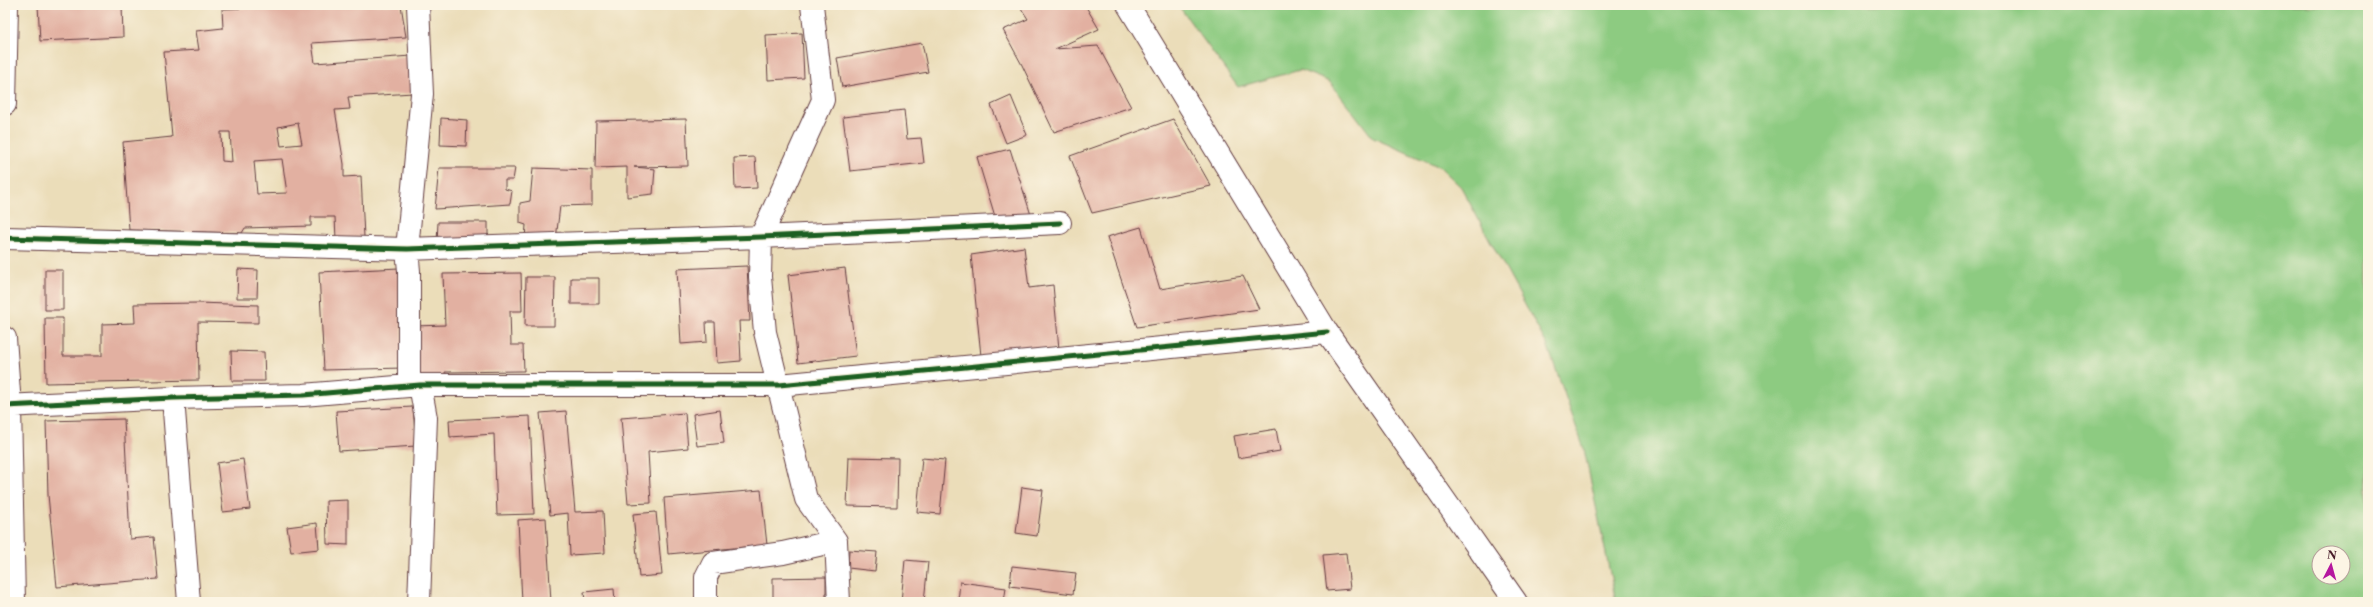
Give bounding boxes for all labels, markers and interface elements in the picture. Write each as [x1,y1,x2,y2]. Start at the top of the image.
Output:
north arrow [2311,545,2351,585]
text: N [2327,548,2338,563]

